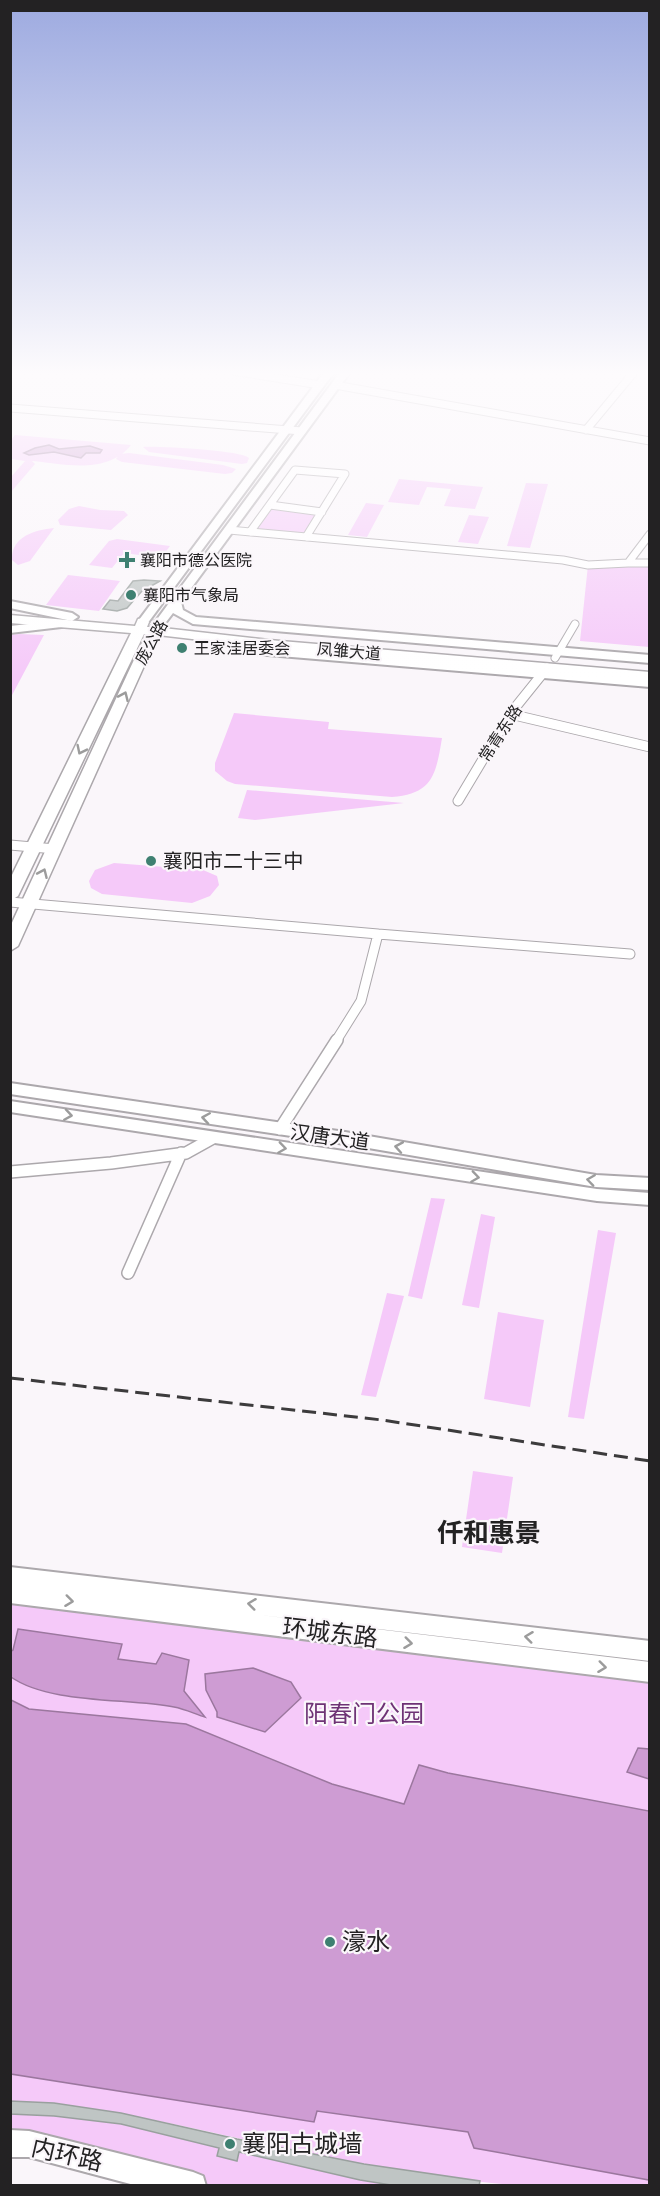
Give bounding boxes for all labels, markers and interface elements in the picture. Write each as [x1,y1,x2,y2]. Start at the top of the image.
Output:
place label: 襄阳市德公医院 [140,549,252,571]
marker: 襄阳市德公医院 [118,551,136,569]
place label: 襄阳市气象局 [143,584,239,606]
marker: 襄阳市气象局 [124,588,138,602]
street label: 庞公路 [130,616,172,668]
place label: 王家洼居委会 [194,637,290,659]
street label: 凤雏大道 [316,637,382,665]
marker: 王家洼居委会 [175,641,189,655]
one-way arrow [117,691,129,702]
street label: 常青东路 [473,700,527,766]
one-way arrow [76,744,88,755]
place label: 襄阳市二十三中 [163,847,303,874]
marker: 襄阳市二十三中 [144,854,158,868]
one-way arrow [36,869,48,880]
one-way arrow [63,1108,73,1121]
one-way arrow [202,1112,212,1125]
street label: 汉唐大道 [289,1118,372,1155]
one-way arrow [394,1141,404,1154]
one-way arrow [277,1142,286,1154]
one-way arrow [470,1170,479,1182]
one-way arrow [587,1174,596,1186]
district label: 仟和惠景 [437,1514,541,1550]
one-way arrow [64,1595,73,1607]
one-way arrow [247,1598,256,1611]
street label: 环城东路 [281,1609,380,1654]
one-way arrow [524,1631,533,1644]
one-way arrow [403,1636,413,1648]
one-way arrow [597,1660,606,1672]
park label: 阳春门公园 [304,1696,424,1729]
place label: 濠水 [342,1924,390,1957]
marker: 濠水 [323,1935,337,1949]
place label: 襄阳古城墙 [242,2126,362,2159]
street label: 内环路 [29,2129,106,2178]
marker: 襄阳古城墙 [223,2137,237,2151]

